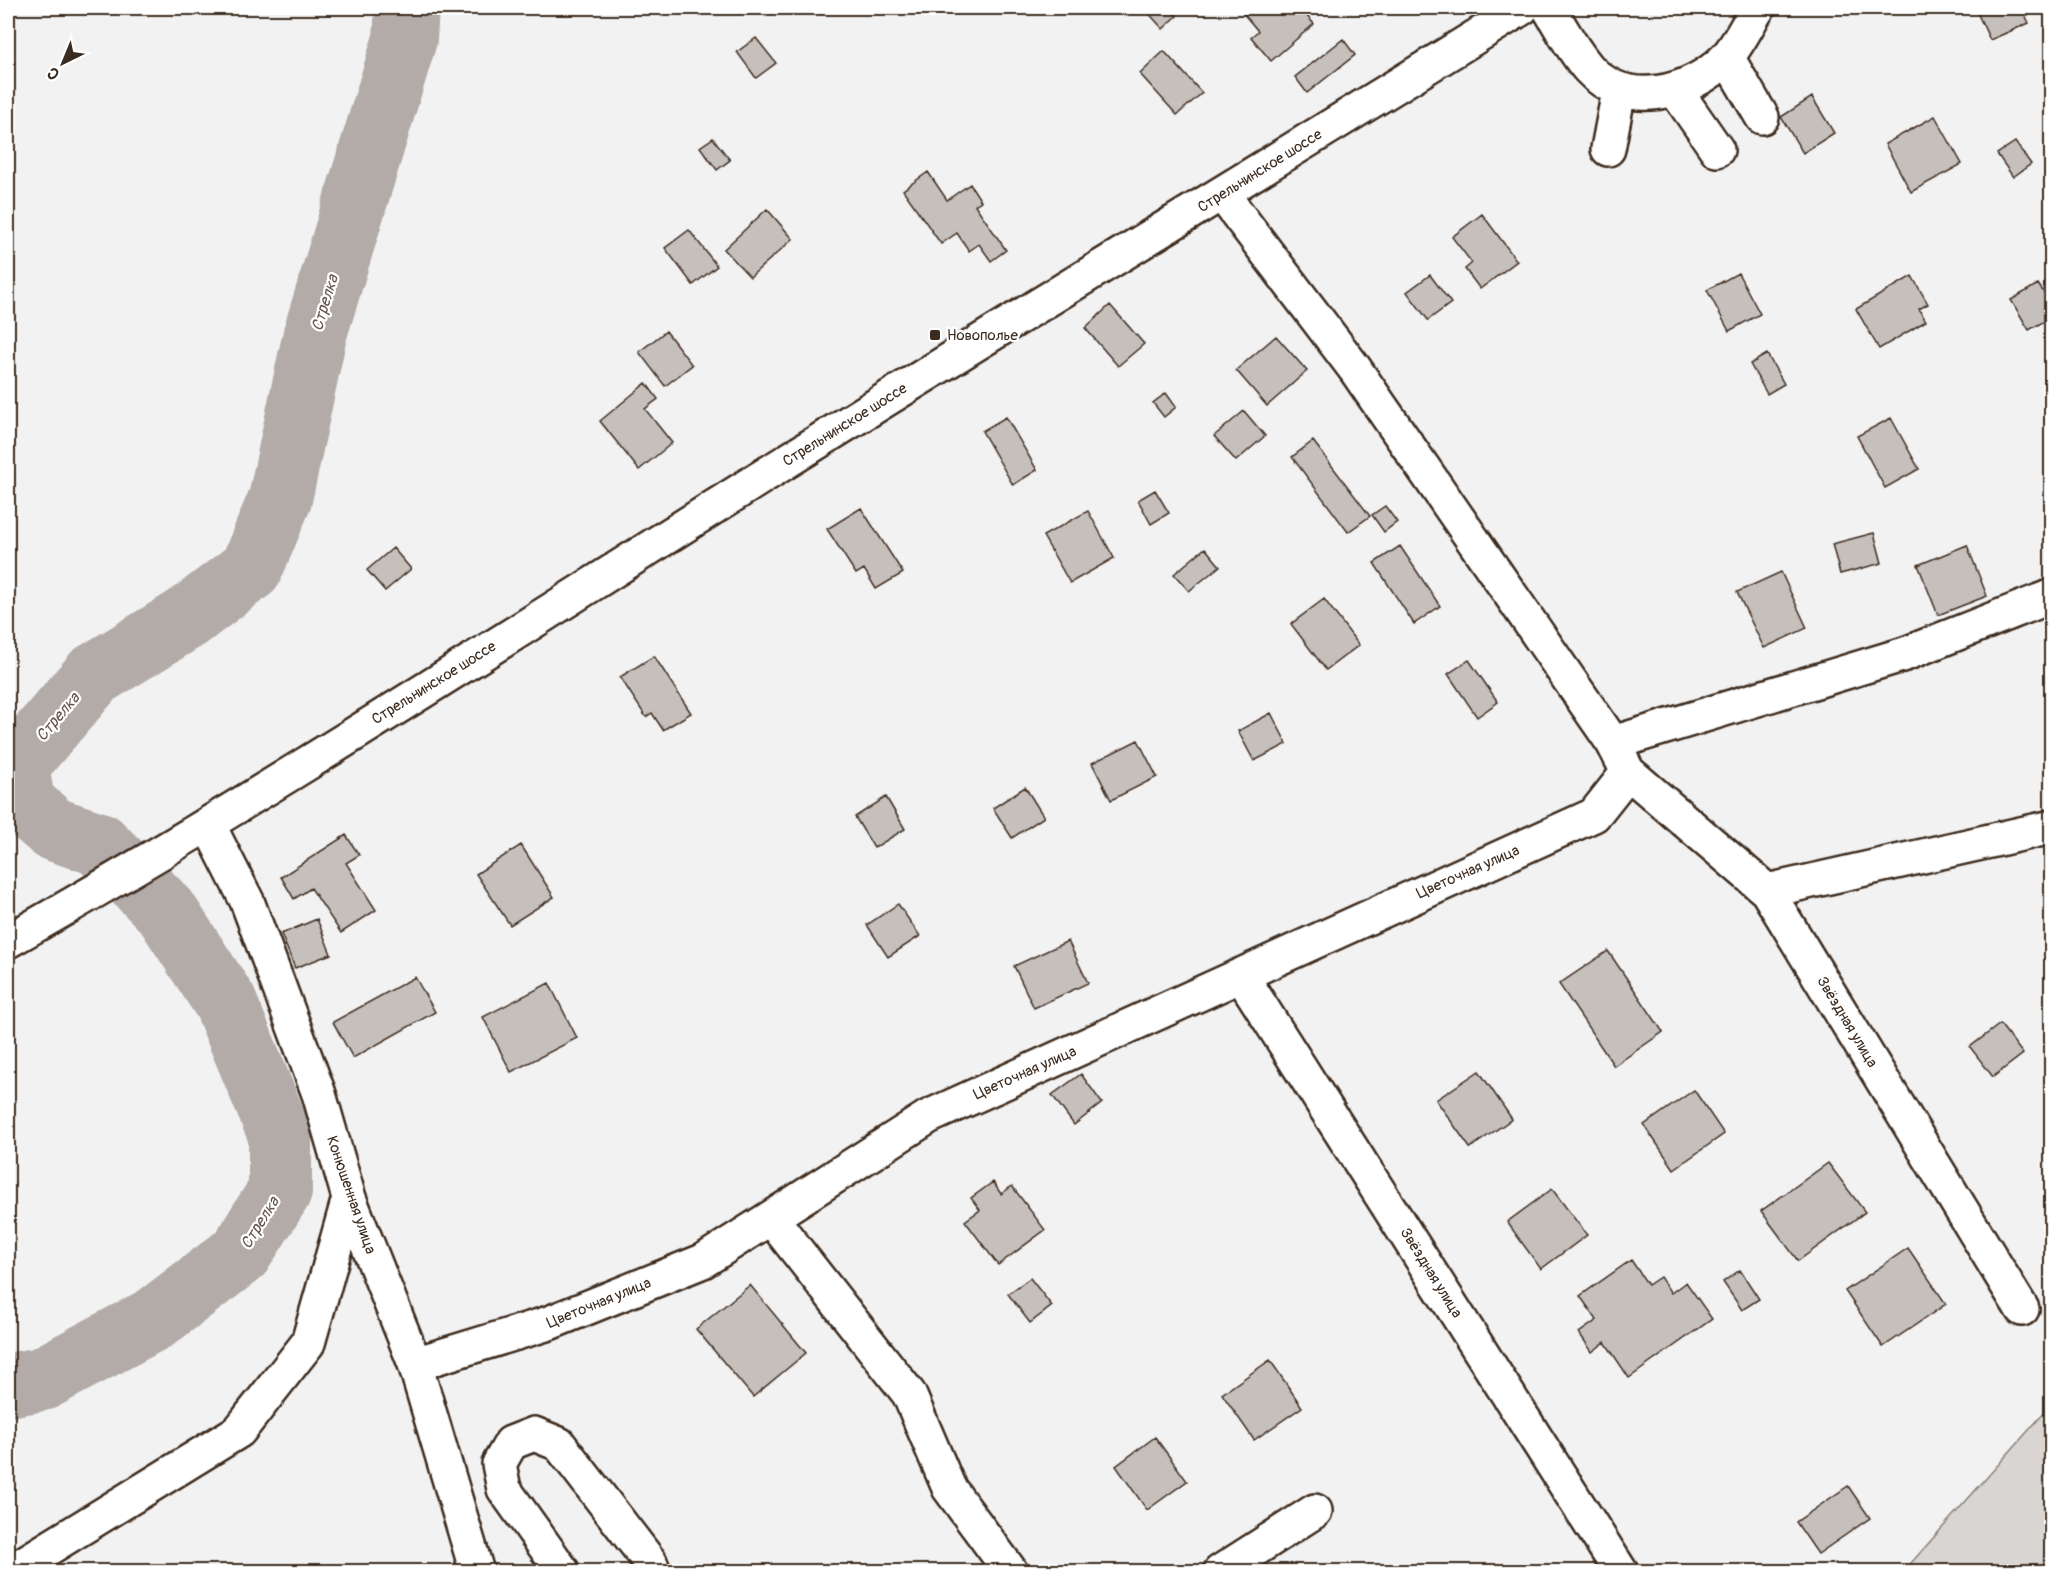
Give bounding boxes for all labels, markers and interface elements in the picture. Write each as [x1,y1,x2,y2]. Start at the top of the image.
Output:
north arrow [33,33,93,93]
text: С [43,62,64,84]
street label: Стрельнинское шоссе [1194,125,1326,217]
water label: Стрелка [307,271,343,333]
place label: Новополье [947,326,1018,345]
marker: Новополье [928,328,942,342]
street label: Стрельнинское шоссе [779,379,911,471]
street label: Стрельнинское шоссе [368,637,500,729]
water label: Стрелка [32,687,85,745]
street label: Цветочная улица [1414,841,1522,903]
street label: Звёздная улица [1812,973,1882,1071]
street label: Цветочная улица [971,1042,1079,1104]
street label: Конюшенная улица [322,1134,380,1256]
water label: Стрелка [236,1192,285,1253]
street label: Звёздная улица [1396,1224,1466,1322]
street label: Цветочная улица [544,1273,654,1333]

